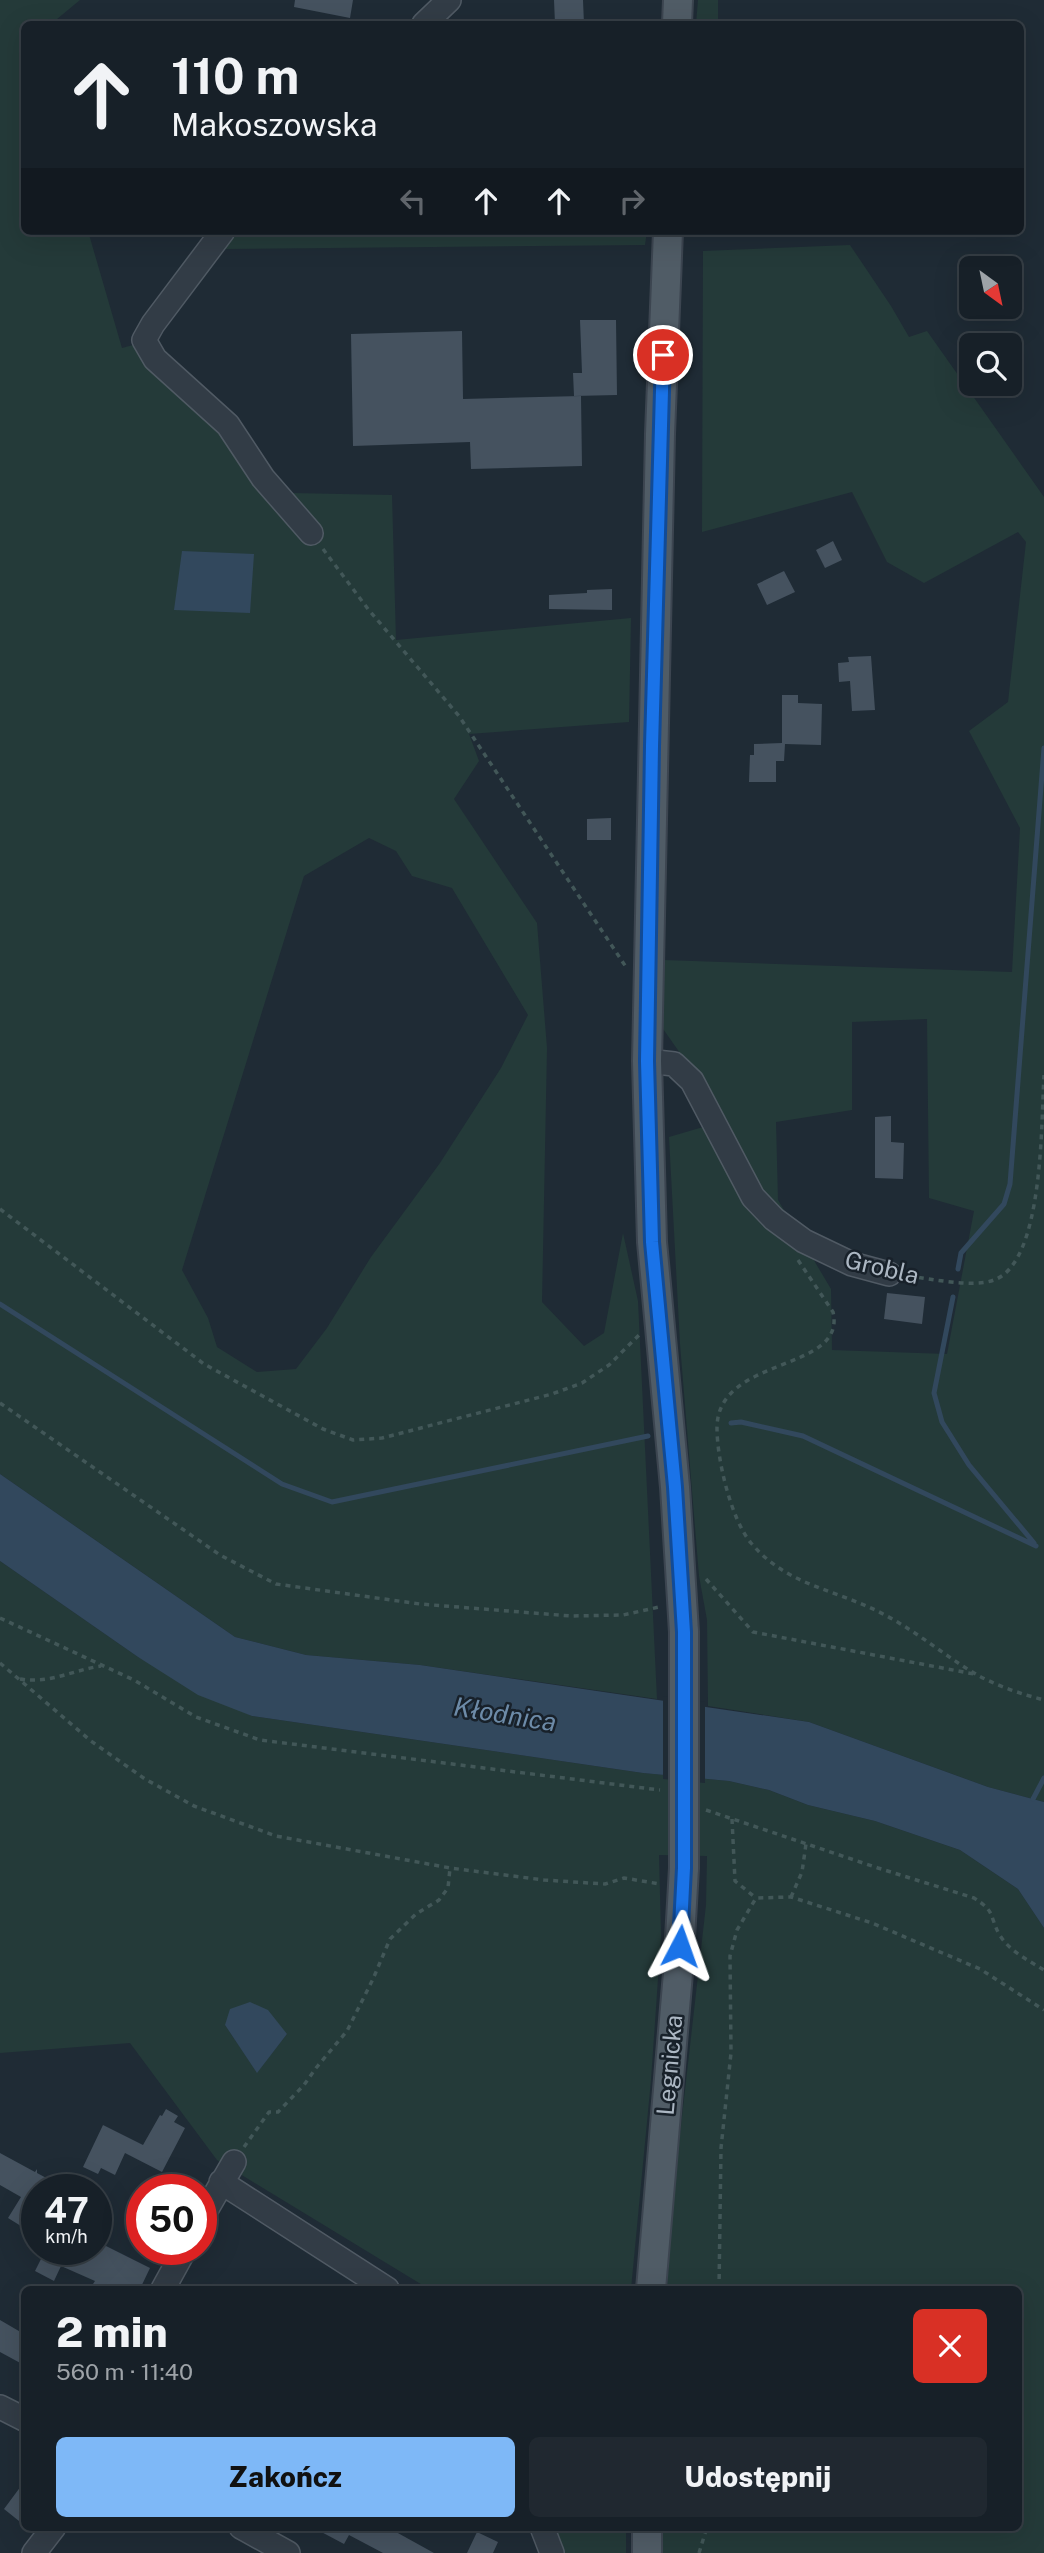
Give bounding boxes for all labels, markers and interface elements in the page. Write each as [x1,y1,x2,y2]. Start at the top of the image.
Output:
text: 110 m [171,47,299,105]
icon: ahead [56,49,147,140]
text: Makoszowska [171,106,377,143]
icon: left [394,182,432,220]
icon: ahead [467,182,505,220]
icon: ahead [540,182,578,220]
icon: right [613,182,651,220]
north arrow [959,256,1022,318]
map controls [959,256,1022,396]
pin [633,325,693,385]
button: search [959,333,1022,396]
icon: arrive [644,336,682,374]
street label: Grobla [842,1245,922,1289]
water label: Kłodnica [451,1691,559,1737]
position arrow [643,1909,717,1983]
street label: Legnicka [651,2013,687,2117]
speed limit sign: 50 [126,2174,217,2265]
text: 47 [44,2190,89,2231]
text: km/h [45,2226,88,2247]
text: 2 min [56,2307,168,2356]
button: close [913,2309,987,2383]
text: 560 m · 11:40 [56,2358,193,2385]
button: Zakończ [56,2437,515,2517]
button: Udostępnij [529,2437,987,2517]

